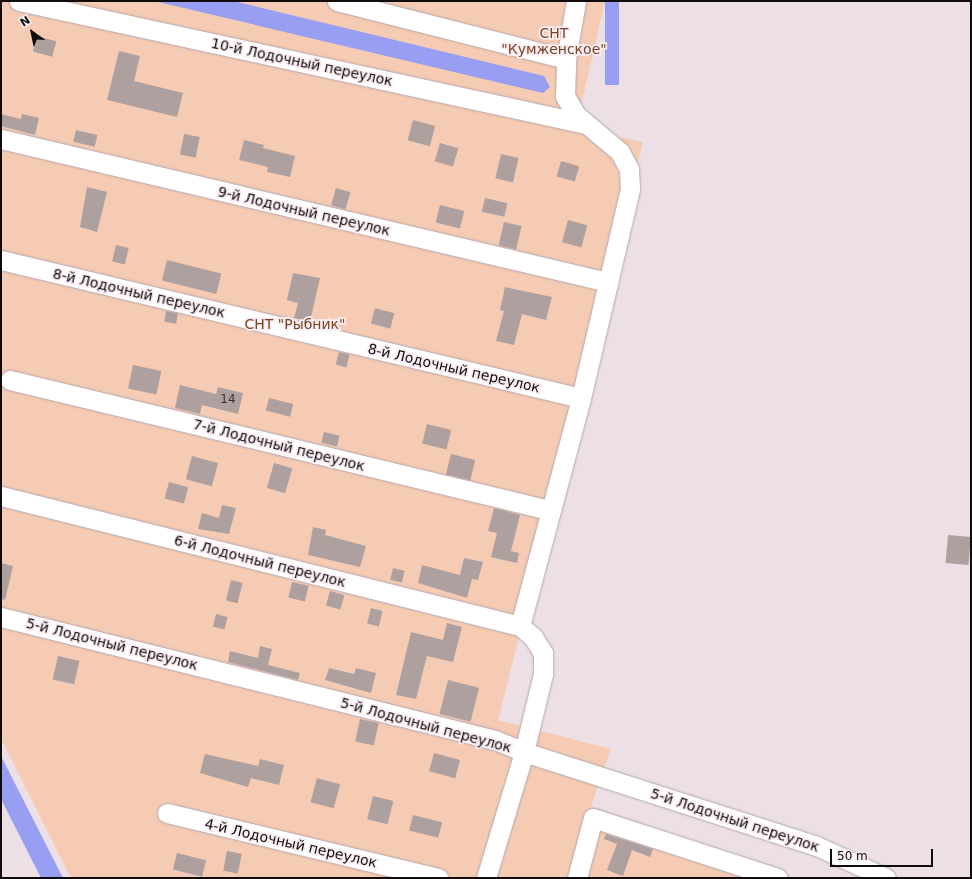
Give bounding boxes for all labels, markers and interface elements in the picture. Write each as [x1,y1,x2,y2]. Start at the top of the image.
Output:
north arrow [12,12,52,52]
text: N [18,14,33,29]
park label: СНТ "Кумженское" [501,25,607,58]
street label: 10-й Лодочный переулок [210,35,394,89]
street label: 9-й Лодочный переулок [216,183,392,239]
street label: 8-й Лодочный переулок [51,265,227,321]
park label: СНТ "Рыбник" [244,316,346,332]
street label: 8-й Лодочный переулок [366,340,542,396]
house number: 14 [220,393,236,407]
street label: 7-й Лодочный переулок [191,416,367,474]
street label: 6-й Лодочный переулок [172,532,348,590]
street label: 5-й Лодочный переулок [24,615,200,673]
street label: 5-й Лодочный переулок [339,694,513,756]
street label: 5-й Лодочный переулок [649,785,821,855]
street label: 4-й Лодочный переулок [203,815,379,871]
scale bar [832,841,935,867]
text: 50 m [837,849,868,863]

